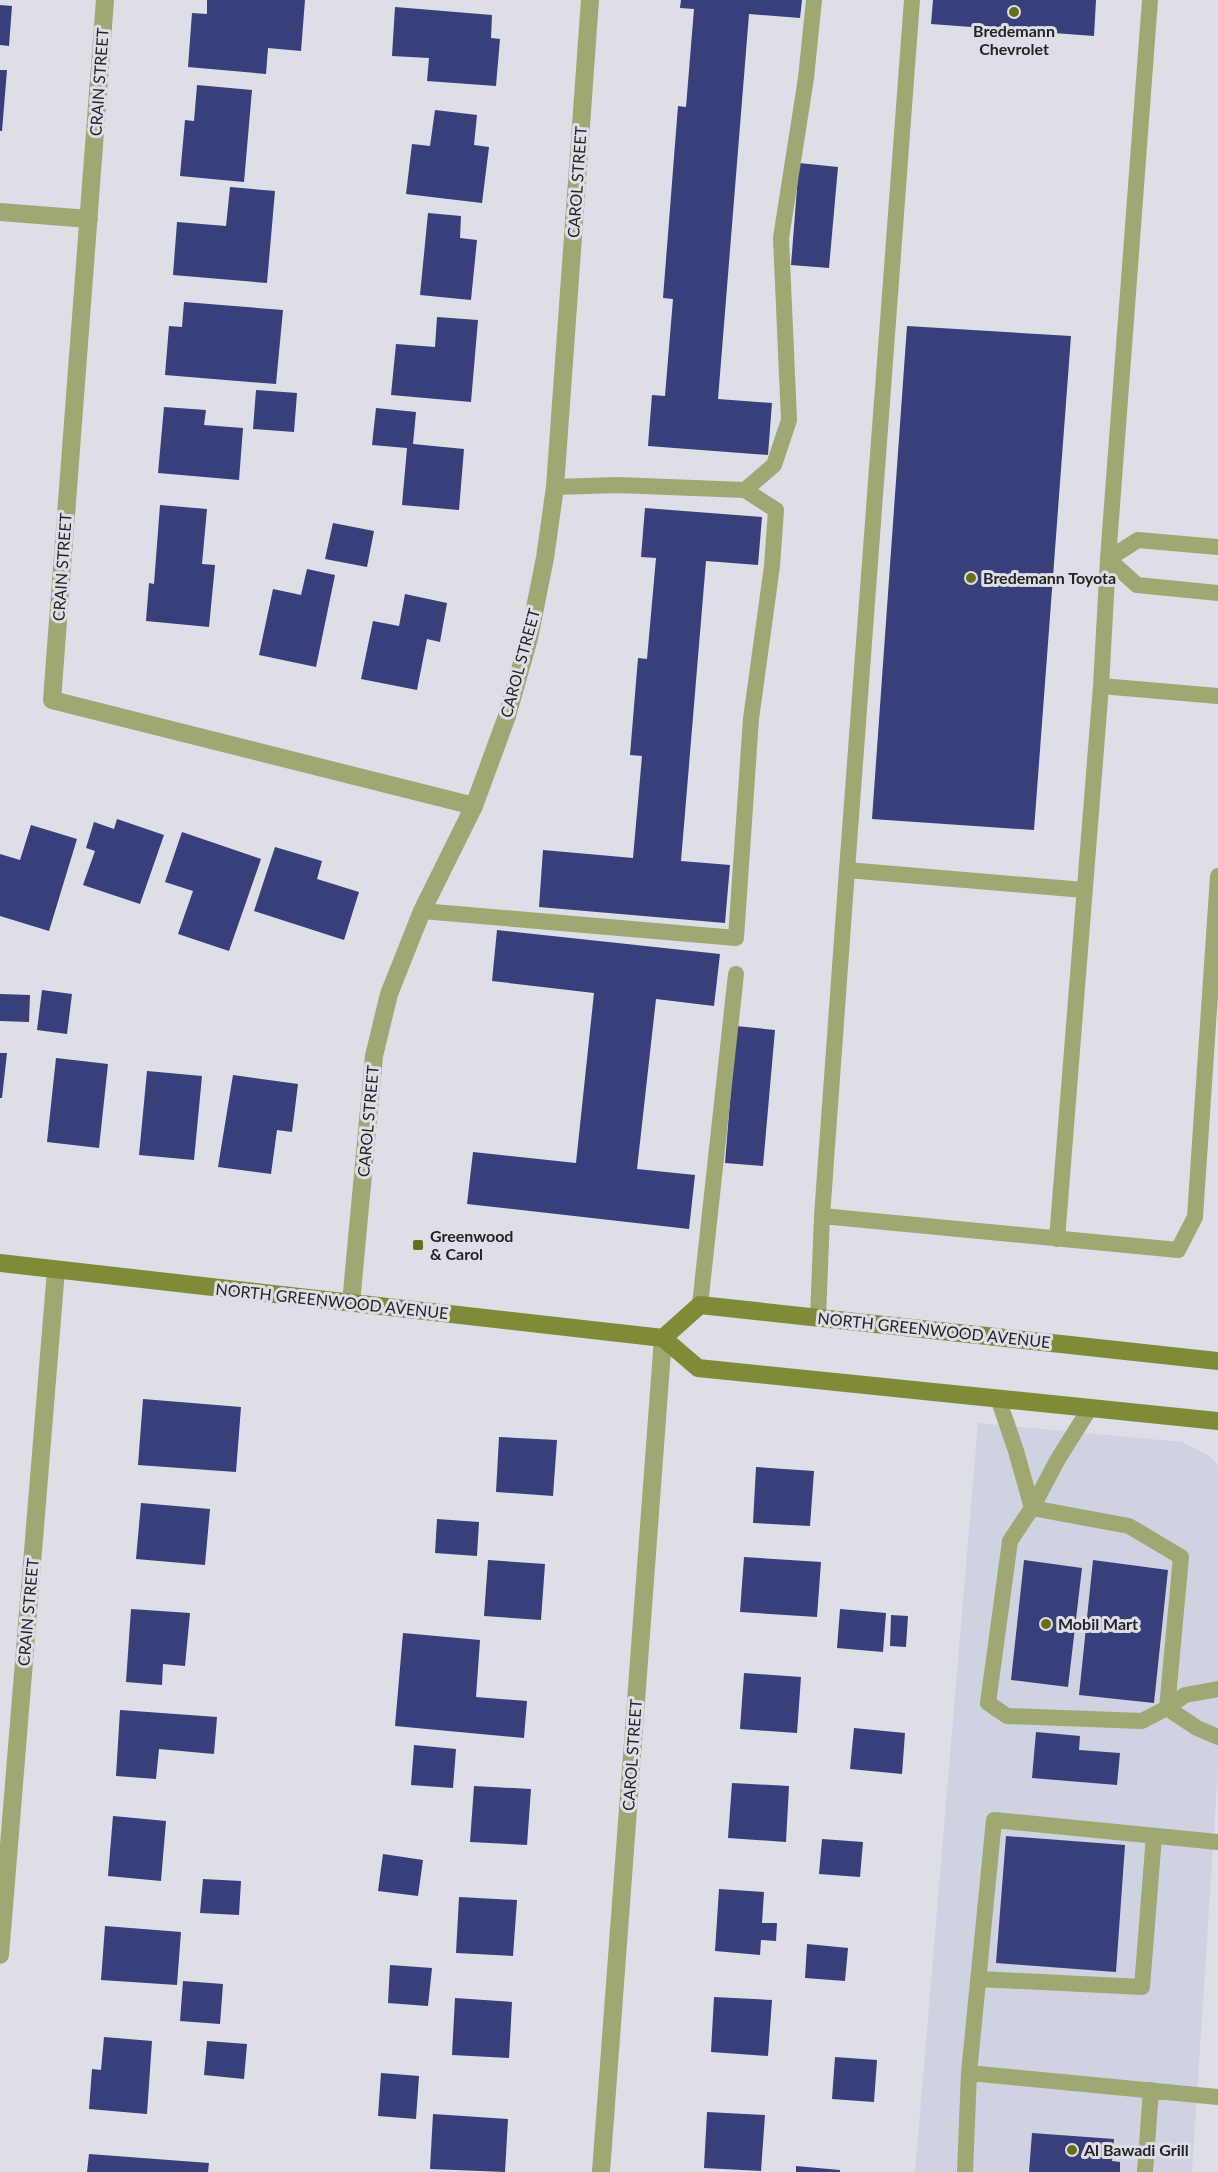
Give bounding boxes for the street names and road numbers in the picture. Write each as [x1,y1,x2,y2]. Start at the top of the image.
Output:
street label: CRAIN STREET [85,27,112,137]
street label: CAROL STREET [563,125,590,239]
street label: CRAIN STREET [48,512,75,622]
street label: CAROL STREET [496,606,543,719]
street label: CAROL STREET [353,1064,382,1178]
street label: NORTH GREENWOOD AVENUE [215,1279,449,1322]
street label: NORTH GREENWOOD AVENUE [817,1308,1051,1351]
street label: CRAIN STREET [13,1557,42,1667]
street label: CAROL STREET [618,1698,645,1812]

